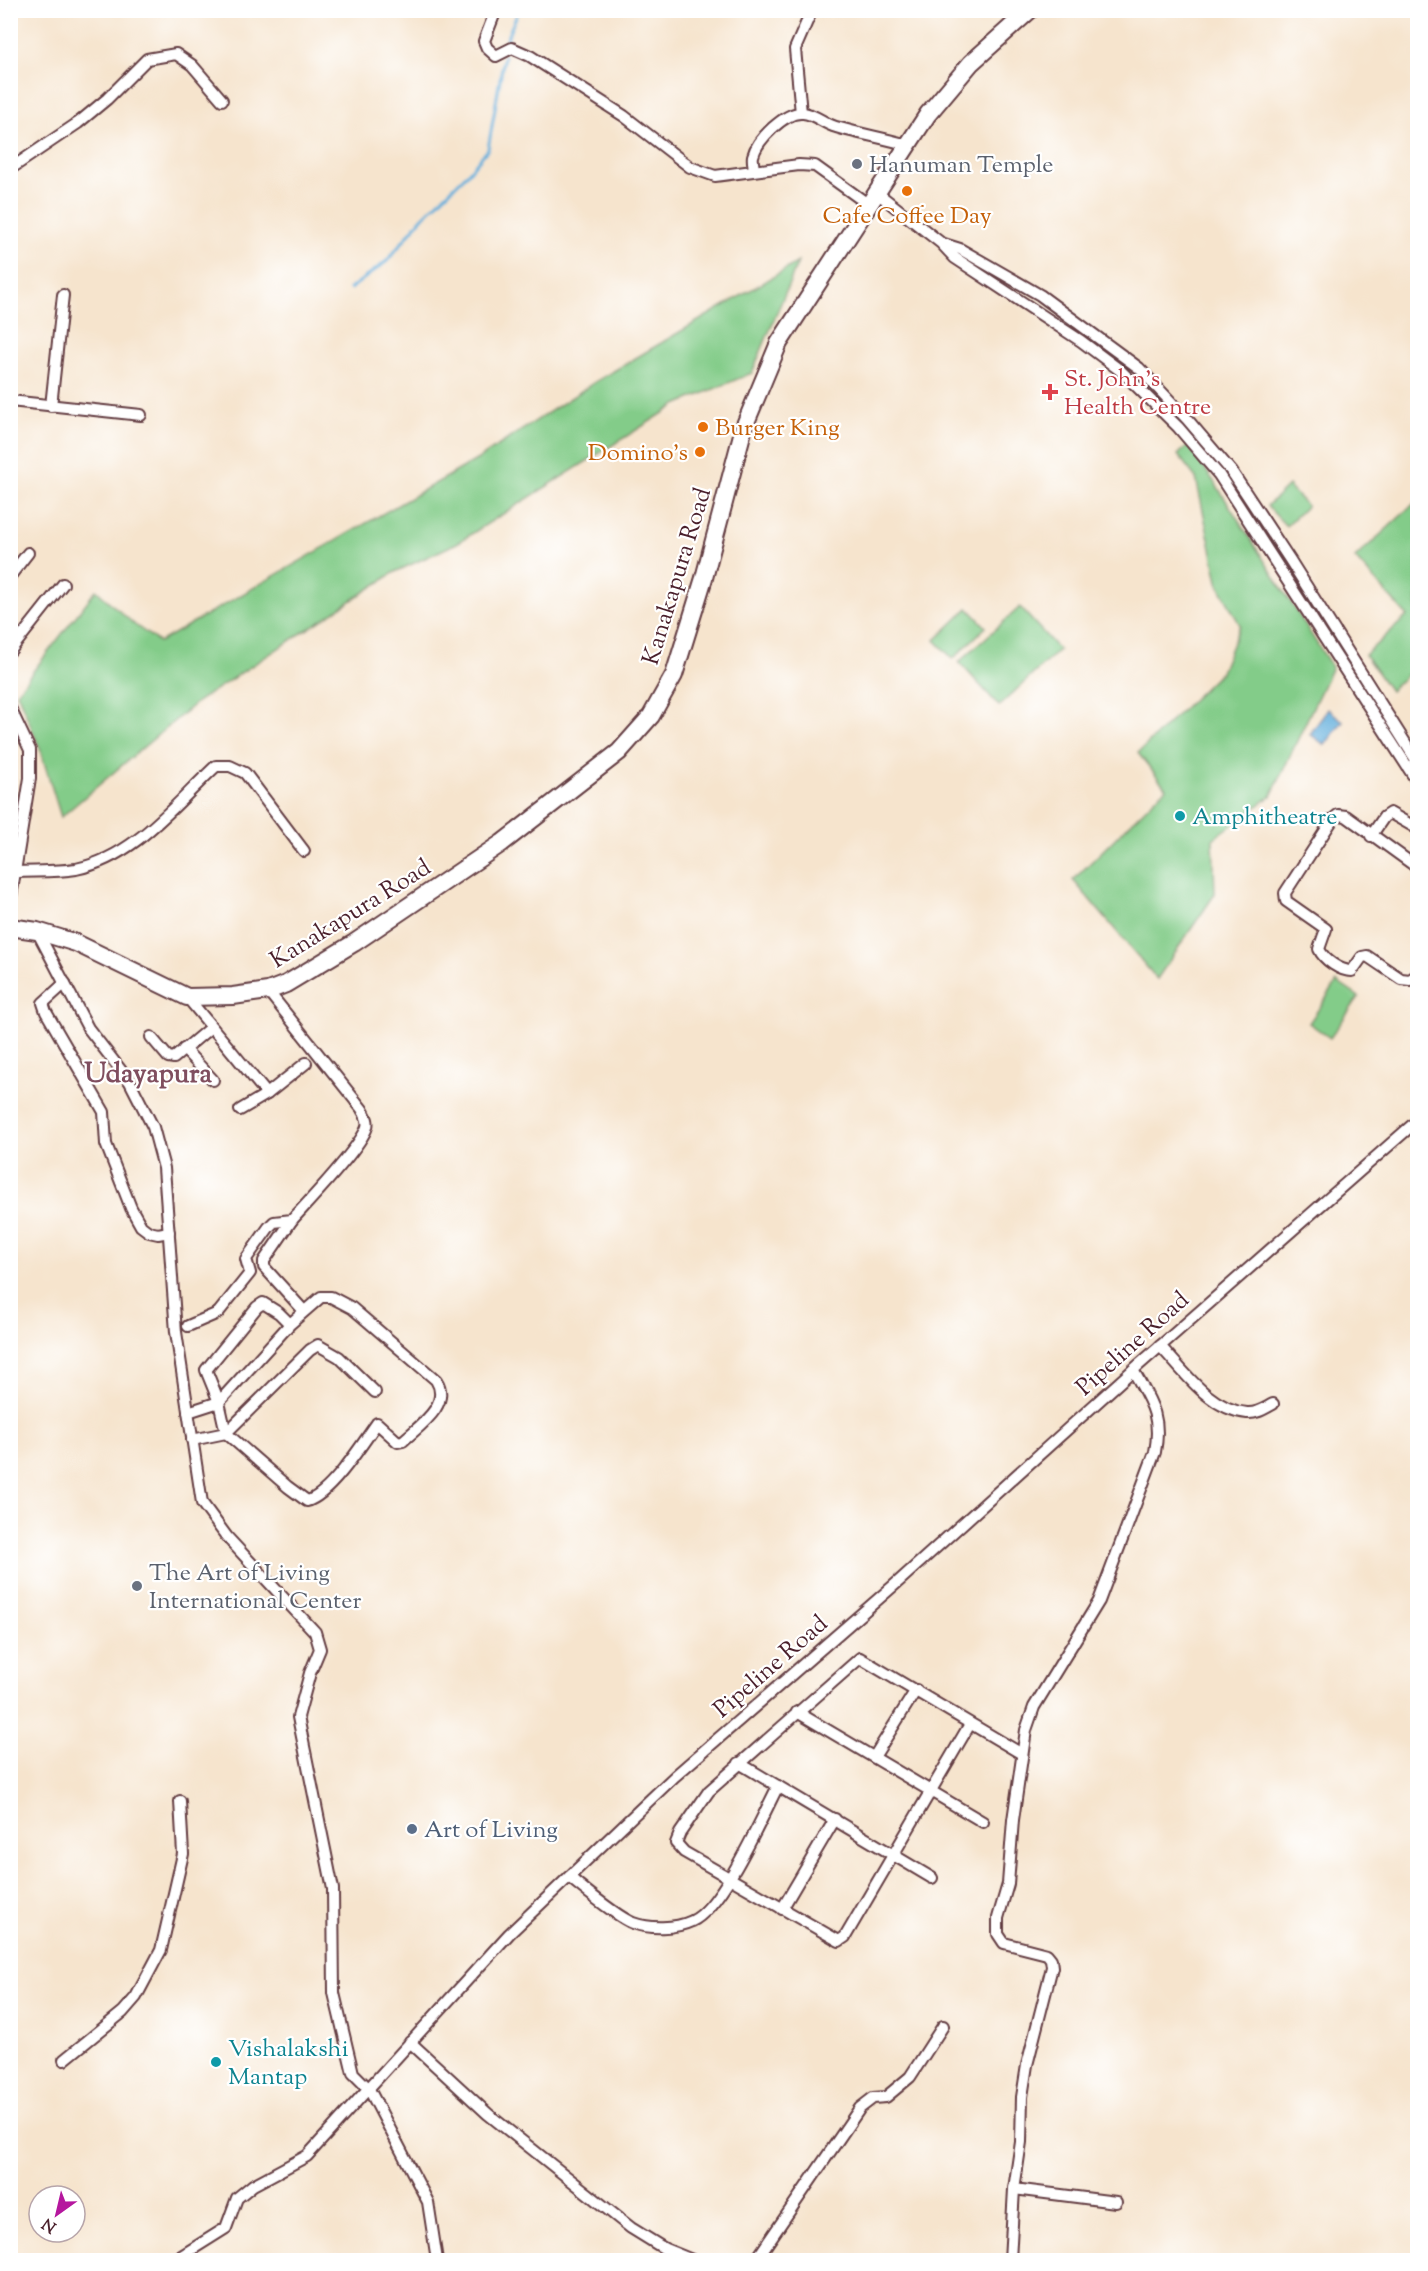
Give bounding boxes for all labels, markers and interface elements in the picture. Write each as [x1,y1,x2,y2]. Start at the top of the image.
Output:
place label: Hanuman Temple [869,149,1053,183]
marker: Hanuman Temple [850,157,864,171]
marker: Cafe Coffee Day [900,184,914,198]
place label: Cafe Coffee Day [822,200,992,234]
place label: St. John's Health Centre [1064,363,1211,425]
marker: St. John's Health Centre [1041,383,1059,401]
place label: Burger King [715,412,840,446]
marker: Burger King [696,420,710,434]
place label: Domino's [588,437,688,471]
marker: Domino's [693,445,707,459]
street label: Kanakapura Road [635,483,721,669]
place label: Amphitheatre [1192,801,1338,835]
marker: Amphitheatre [1173,809,1187,823]
street label: Kanakapura Road [264,851,438,978]
district label: Udayapura [84,1056,212,1095]
street label: Pipeline Road [1069,1284,1198,1405]
place label: The Art of Living International Center [149,1557,362,1619]
marker: The Art of Living International Center [130,1579,144,1593]
street label: Pipeline Road [707,1608,836,1727]
place label: Art of Living [424,1814,558,1848]
marker: Art of Living [405,1822,419,1836]
place label: Vishalakshi Mantap [228,2033,349,2095]
marker: Vishalakshi Mantap [209,2055,223,2069]
north arrow [27,2184,87,2244]
text: N [38,2211,62,2237]

